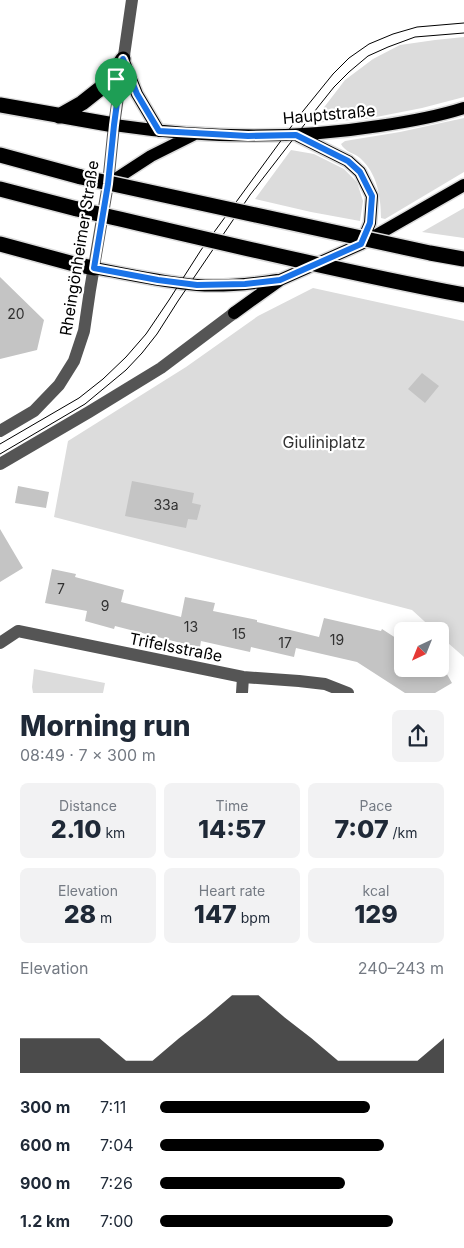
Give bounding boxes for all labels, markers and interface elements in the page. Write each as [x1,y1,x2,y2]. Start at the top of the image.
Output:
pin [95,58,137,109]
icon: arrive [102,65,130,93]
street label: Hauptstraße [282,100,376,128]
street label: Rheingönheimer Straße [55,159,103,337]
house number: 20 [7,305,25,322]
park label: Giuliniplatz [282,432,366,452]
house number: 33a [153,496,179,513]
house number: 7 [57,580,65,597]
house number: 9 [101,597,109,614]
house number: 13 [184,618,198,635]
north arrow [394,622,449,678]
map controls [394,622,449,677]
house number: 15 [232,625,246,642]
street label: Trifelsstraße [128,628,224,666]
house number: 19 [330,631,344,648]
house number: 17 [278,634,292,651]
text: Morning run [20,709,190,743]
button: share [392,710,444,762]
text: 08:49 · 7 × 300 m [20,745,156,765]
text: Distance [59,797,117,814]
text: Time [216,797,248,814]
text: Pace [360,797,392,814]
text: 2.10 [51,814,101,844]
text: 14:57 [198,814,266,844]
text: 7:07 [334,814,389,844]
text: km [101,824,125,841]
text: /km [389,824,418,841]
text: Elevation [58,882,118,899]
text: Heart rate [199,882,265,899]
text: kcal [363,882,389,899]
text: 28 [64,899,96,929]
text: 147 [194,899,237,929]
text: 129 [354,899,398,929]
text: m [96,909,112,926]
text: bpm [237,909,270,926]
text: Elevation [20,958,89,978]
text: 240–243 m [358,958,444,978]
text: 300 m [20,1097,70,1117]
text: 7:11 [100,1097,126,1117]
text: 600 m [20,1135,70,1155]
text: 7:04 [100,1135,134,1155]
text: 900 m [20,1173,70,1193]
text: 7:26 [100,1173,133,1193]
text: 1.2 km [20,1211,70,1231]
text: 7:00 [100,1211,133,1231]

